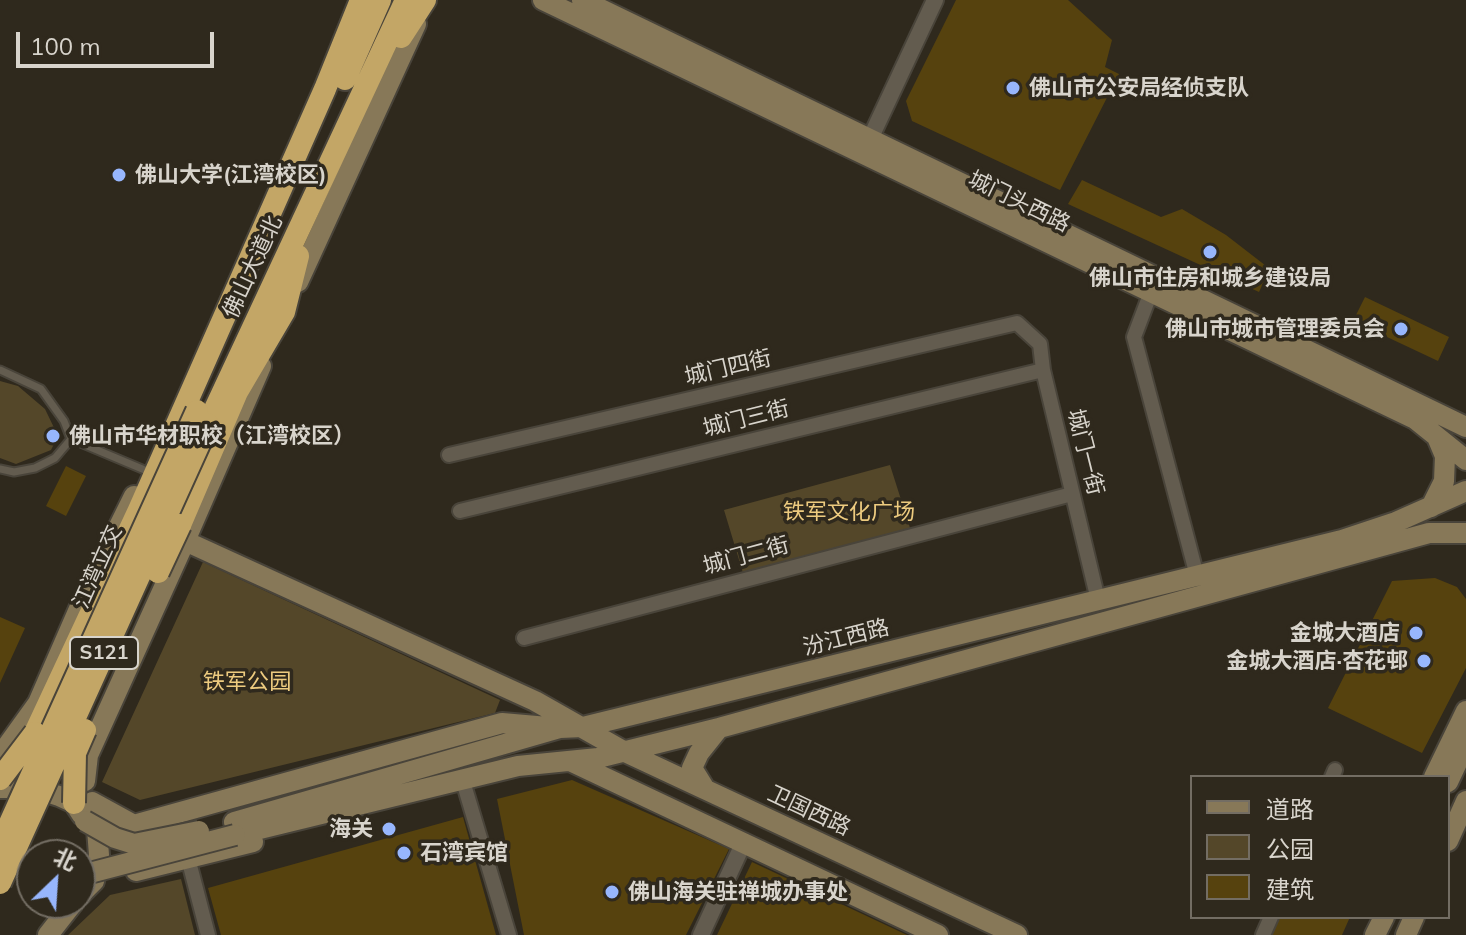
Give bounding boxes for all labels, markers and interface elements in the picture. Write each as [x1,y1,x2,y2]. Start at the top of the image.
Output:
scale bar [20,16,218,66]
text: 100 m [30,31,101,61]
place label: 佛山市公安局经侦支队 [1029,75,1249,101]
marker: 佛山市公安局经侦支队 [1004,79,1022,97]
place label: 佛山大学(江湾校区) [135,162,327,188]
marker: 佛山大学(江湾校区) [110,166,128,184]
street label: 城门头西路 [964,166,1074,238]
street label: 佛山大道北 [218,212,288,322]
marker: 佛山市住房和城乡建设局 [1201,243,1219,261]
place label: 佛山市住房和城乡建设局 [1089,265,1331,291]
place label: 佛山市城市管理委员会 [1165,316,1385,342]
marker: 佛山市城市管理委员会 [1392,320,1410,338]
street label: 城门四街 [682,345,774,391]
street label: 城门三街 [700,396,792,442]
street label: 城门一街 [1062,406,1108,498]
place label: 佛山市华材职校（江湾校区） [69,423,355,449]
marker: 佛山市华材职校（江湾校区） [44,427,62,445]
park label: 铁军文化广场 [783,499,915,525]
street label: 江湾立交 [68,521,128,613]
street label: 城门二街 [700,532,792,580]
street label: 汾江西路 [800,615,892,661]
place label: 金城大酒店 [1290,620,1400,646]
marker: 金城大酒店 [1407,624,1425,642]
road number: S121 [70,637,138,669]
place label: 金城大酒店·杏花邨 [1226,648,1408,674]
marker: 金城大酒店·杏花邨 [1415,652,1433,670]
park label: 铁军公园 [203,669,291,695]
legend [1190,775,1450,919]
street label: 卫国西路 [764,780,854,842]
text: 道路 [1266,794,1314,824]
place label: 海关 [329,816,373,842]
marker: 海关 [380,820,398,838]
text: 公园 [1266,834,1314,864]
north arrow [16,839,96,919]
place label: 石湾宾馆 [420,840,508,866]
text: 北 [49,842,81,876]
marker: 石湾宾馆 [395,844,413,862]
text: 建筑 [1266,874,1314,904]
place label: 佛山海关驻禅城办事处 [628,879,848,905]
marker: 佛山海关驻禅城办事处 [603,883,621,901]

